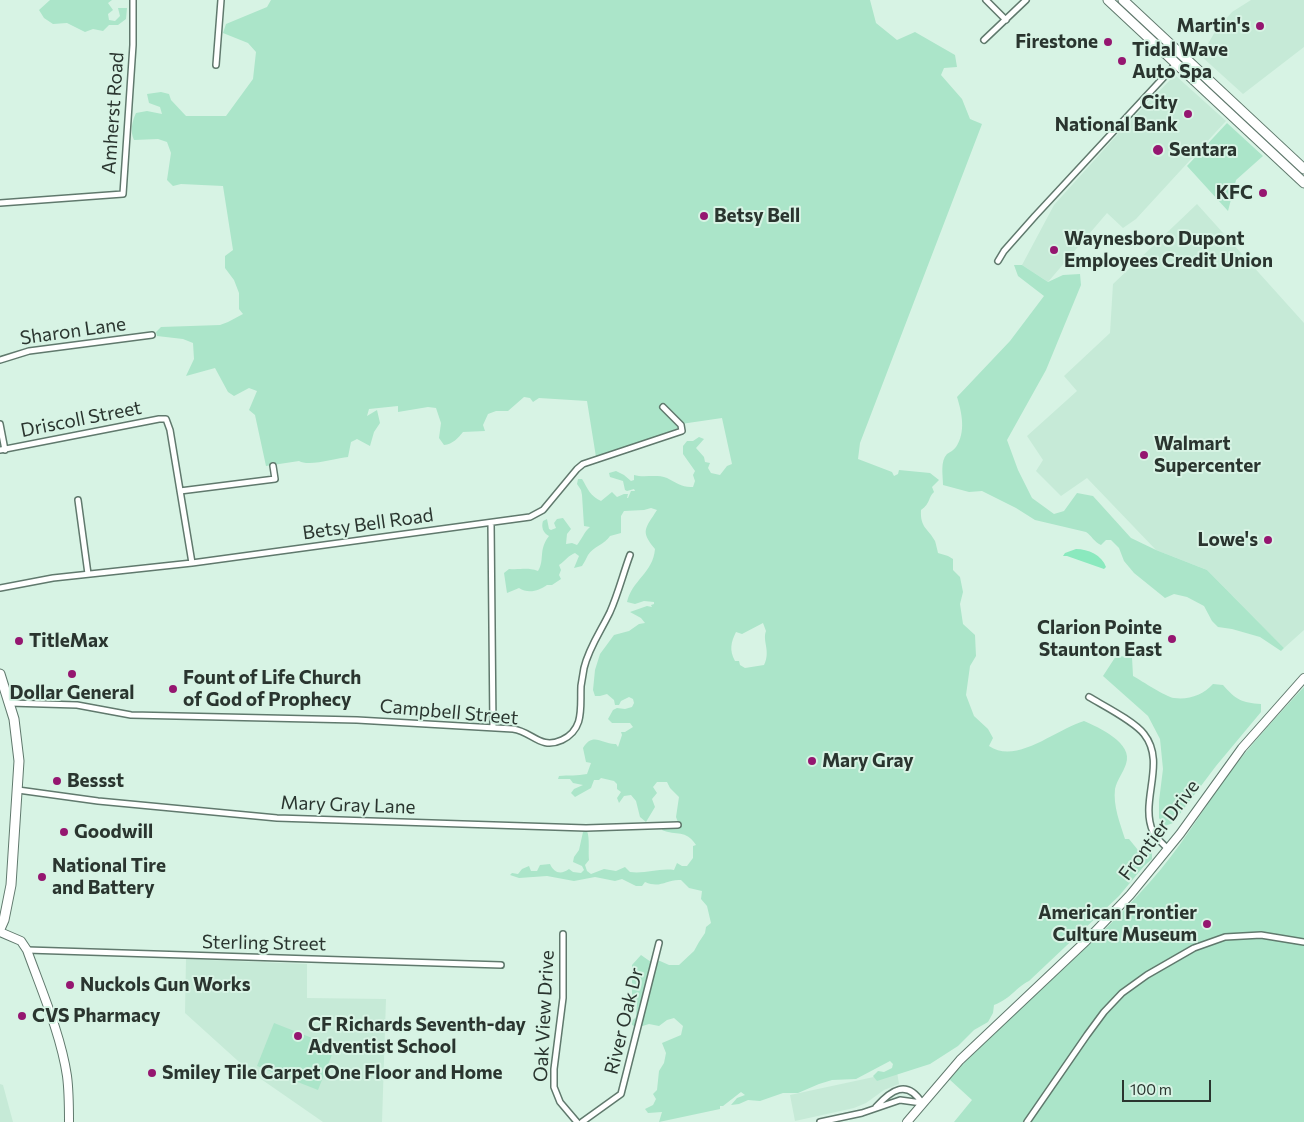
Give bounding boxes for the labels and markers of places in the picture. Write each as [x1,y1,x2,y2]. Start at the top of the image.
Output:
place label: Martin's [1177,15,1250,37]
marker: Martin's [1254,20,1266,32]
place label: Firestone [1015,31,1098,53]
marker: Firestone [1102,36,1114,48]
place label: Tidal Wave Auto Spa [1132,39,1228,83]
marker: Tidal Wave Auto Spa [1116,55,1128,67]
place label: City National Bank [1055,92,1178,136]
marker: City National Bank [1182,108,1194,120]
place label: Sentara [1169,139,1237,161]
marker: Sentara [1151,143,1165,157]
place label: KFC [1216,182,1253,204]
marker: KFC [1257,187,1269,199]
place label: Betsy Bell [714,205,800,227]
marker: Betsy Bell [698,210,710,222]
place label: Waynesboro Dupont Employees Credit Union [1064,228,1273,272]
marker: Waynesboro Dupont Employees Credit Union [1048,244,1060,256]
place label: Walmart Supercenter [1154,433,1261,477]
marker: Walmart Supercenter [1138,449,1150,461]
place label: Lowe's [1197,529,1258,551]
marker: Lowe's [1262,534,1274,546]
place label: Clarion Pointe Staunton East [1037,617,1162,661]
place label: TitleMax [29,630,109,652]
marker: Clarion Pointe Staunton East [1166,633,1178,645]
marker: TitleMax [13,635,25,647]
place label: Fount of Life Church of God of Prophecy [183,667,361,711]
marker: Dollar General [66,668,78,680]
place label: Dollar General [10,682,134,704]
marker: Fount of Life Church of God of Prophecy [167,683,179,695]
place label: Mary Gray [822,750,914,772]
marker: Mary Gray [806,755,818,767]
place label: Bessst [67,770,124,792]
marker: Bessst [51,775,63,787]
place label: Goodwill [74,821,153,843]
marker: Goodwill [58,826,70,838]
place label: National Tire and Battery [52,855,166,899]
marker: National Tire and Battery [36,871,48,883]
place label: American Frontier Culture Museum [1038,902,1197,946]
marker: American Frontier Culture Museum [1201,918,1213,930]
place label: Nuckols Gun Works [80,974,251,996]
marker: Nuckols Gun Works [64,979,76,991]
place label: CVS Pharmacy [32,1005,161,1027]
marker: CVS Pharmacy [16,1010,28,1022]
place label: CF Richards Seventh-day Adventist School [308,1014,526,1058]
marker: CF Richards Seventh-day Adventist School [292,1030,304,1042]
place label: Smiley Tile Carpet One Floor and Home [162,1062,503,1084]
marker: Smiley Tile Carpet One Floor and Home [146,1067,158,1079]

